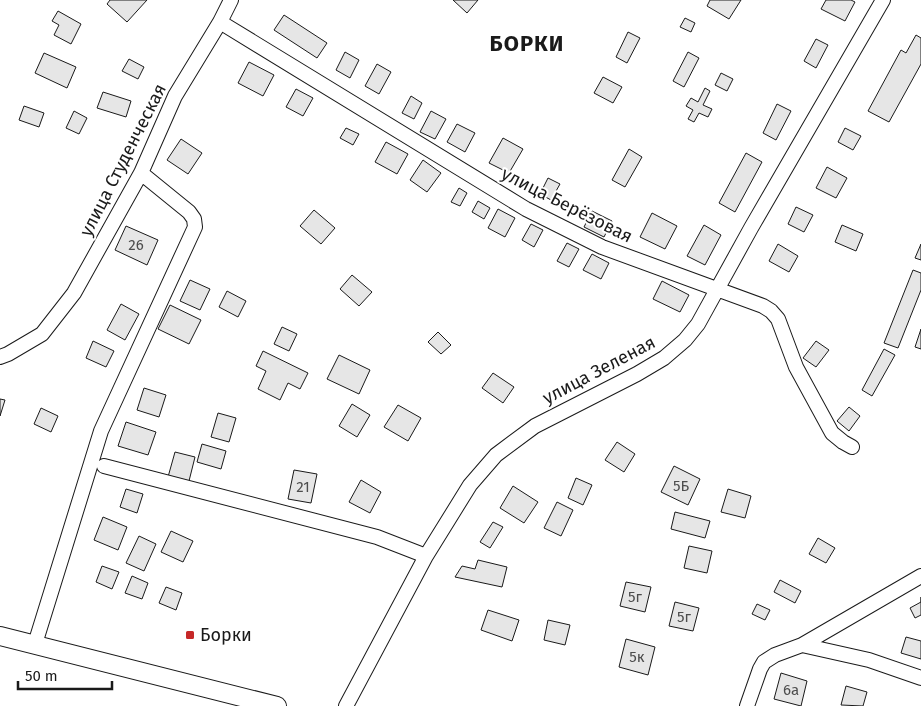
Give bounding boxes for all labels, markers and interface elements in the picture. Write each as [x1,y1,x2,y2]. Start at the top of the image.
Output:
district label: БОРКИ [490,30,564,57]
street label: улица Студенческая [75,80,171,240]
street label: улица Берёзовая [498,162,636,248]
house number: 26 [128,236,144,254]
street label: улица Зеленая [539,331,659,409]
house number: 5Б [673,477,689,495]
house number: 21 [296,478,310,496]
house number: 5г [628,588,643,606]
house number: 5г [677,608,692,626]
place label: Борки [200,624,252,646]
marker: Борки [184,629,196,641]
house number: 5к [629,648,645,666]
scale bar [18,658,111,690]
text: 50 m [25,667,58,685]
house number: 6а [783,681,799,699]

